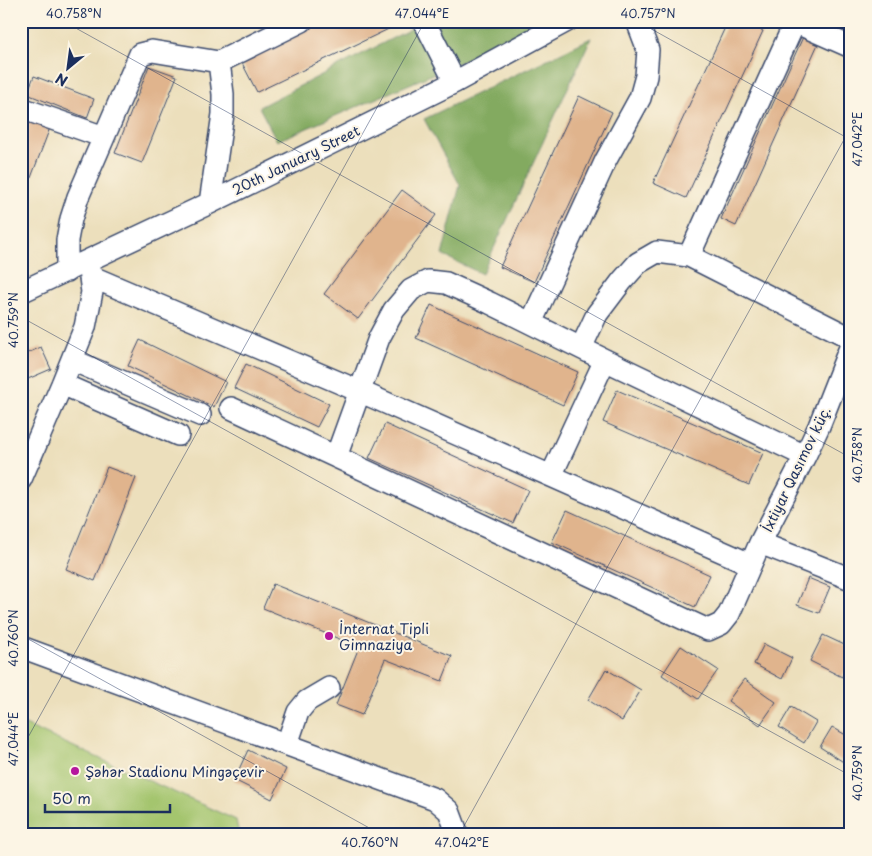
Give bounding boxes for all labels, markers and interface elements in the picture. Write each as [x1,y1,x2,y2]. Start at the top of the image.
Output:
text: 40.758°N [46,4,102,22]
text: 47.044°E [395,4,449,22]
text: 40.757°N [620,4,676,22]
north arrow [42,42,92,92]
text: N [52,68,71,92]
text: 47.042°E [848,112,866,166]
street label: 20th January Street [229,120,364,200]
text: 40.759°N [4,292,22,348]
street label: İxtiyar Qasımov küç. [756,403,836,535]
text: 40.758°N [848,427,866,483]
text: 40.760°N [4,609,22,667]
place label: İnternat Tipli Gimnaziya [339,618,429,655]
marker: İnternat Tipli Gimnaziya [323,630,335,642]
text: 47.044°E [4,712,22,766]
text: 40.759°N [848,745,866,801]
place label: Şəhər Stadionu Mingəçevir [85,761,265,782]
marker: Şəhər Stadionu Mingəçevir [69,765,81,777]
scale bar [45,781,170,813]
text: 50 m [52,786,91,809]
text: 40.760°N [341,833,399,851]
text: 47.042°E [435,833,489,851]

